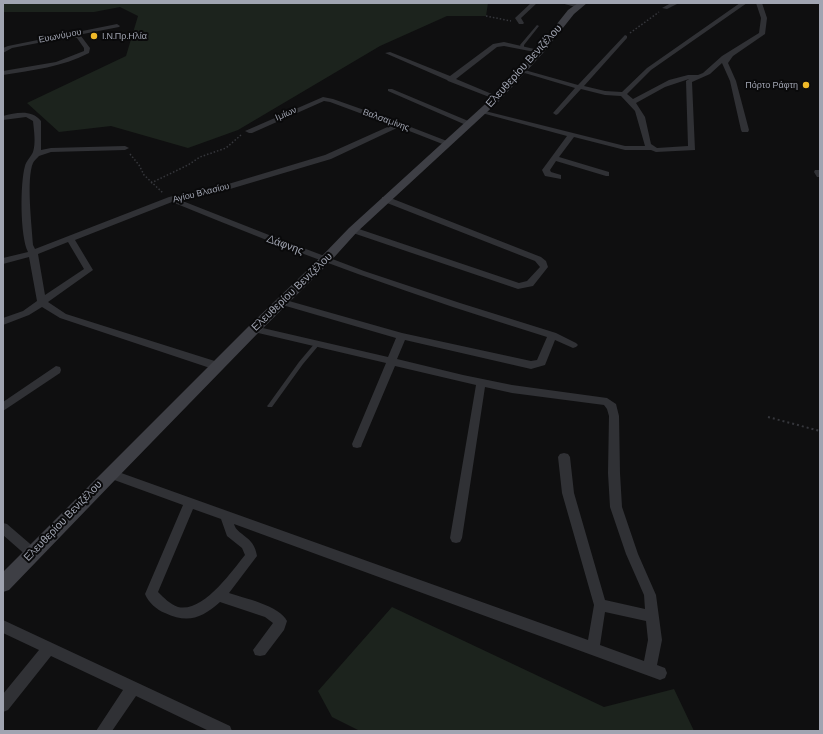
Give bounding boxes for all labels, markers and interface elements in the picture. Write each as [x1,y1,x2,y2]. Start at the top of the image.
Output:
street label: Ελευθερίου Βενιζέλου [483,22,565,110]
street label: Ευωνύμου [38,27,82,45]
marker: Ι.Ν.Πρ.Ηλία [89,31,99,41]
place label: Ι.Ν.Πρ.Ηλία [102,31,147,41]
place label: Πόρτο Ράφτη [745,80,798,90]
marker: Πόρτο Ράφτη [801,80,811,90]
street label: Ιμίων [274,105,298,123]
street label: Βαλσαμίνης [361,107,411,133]
street label: Αγίου Βλασίου [171,181,231,205]
street label: Δάφνης [265,232,305,258]
street label: Ελευθερίου Βενιζέλου [249,250,335,334]
street label: Ελευθερίου Βενιζέλου [21,478,105,564]

